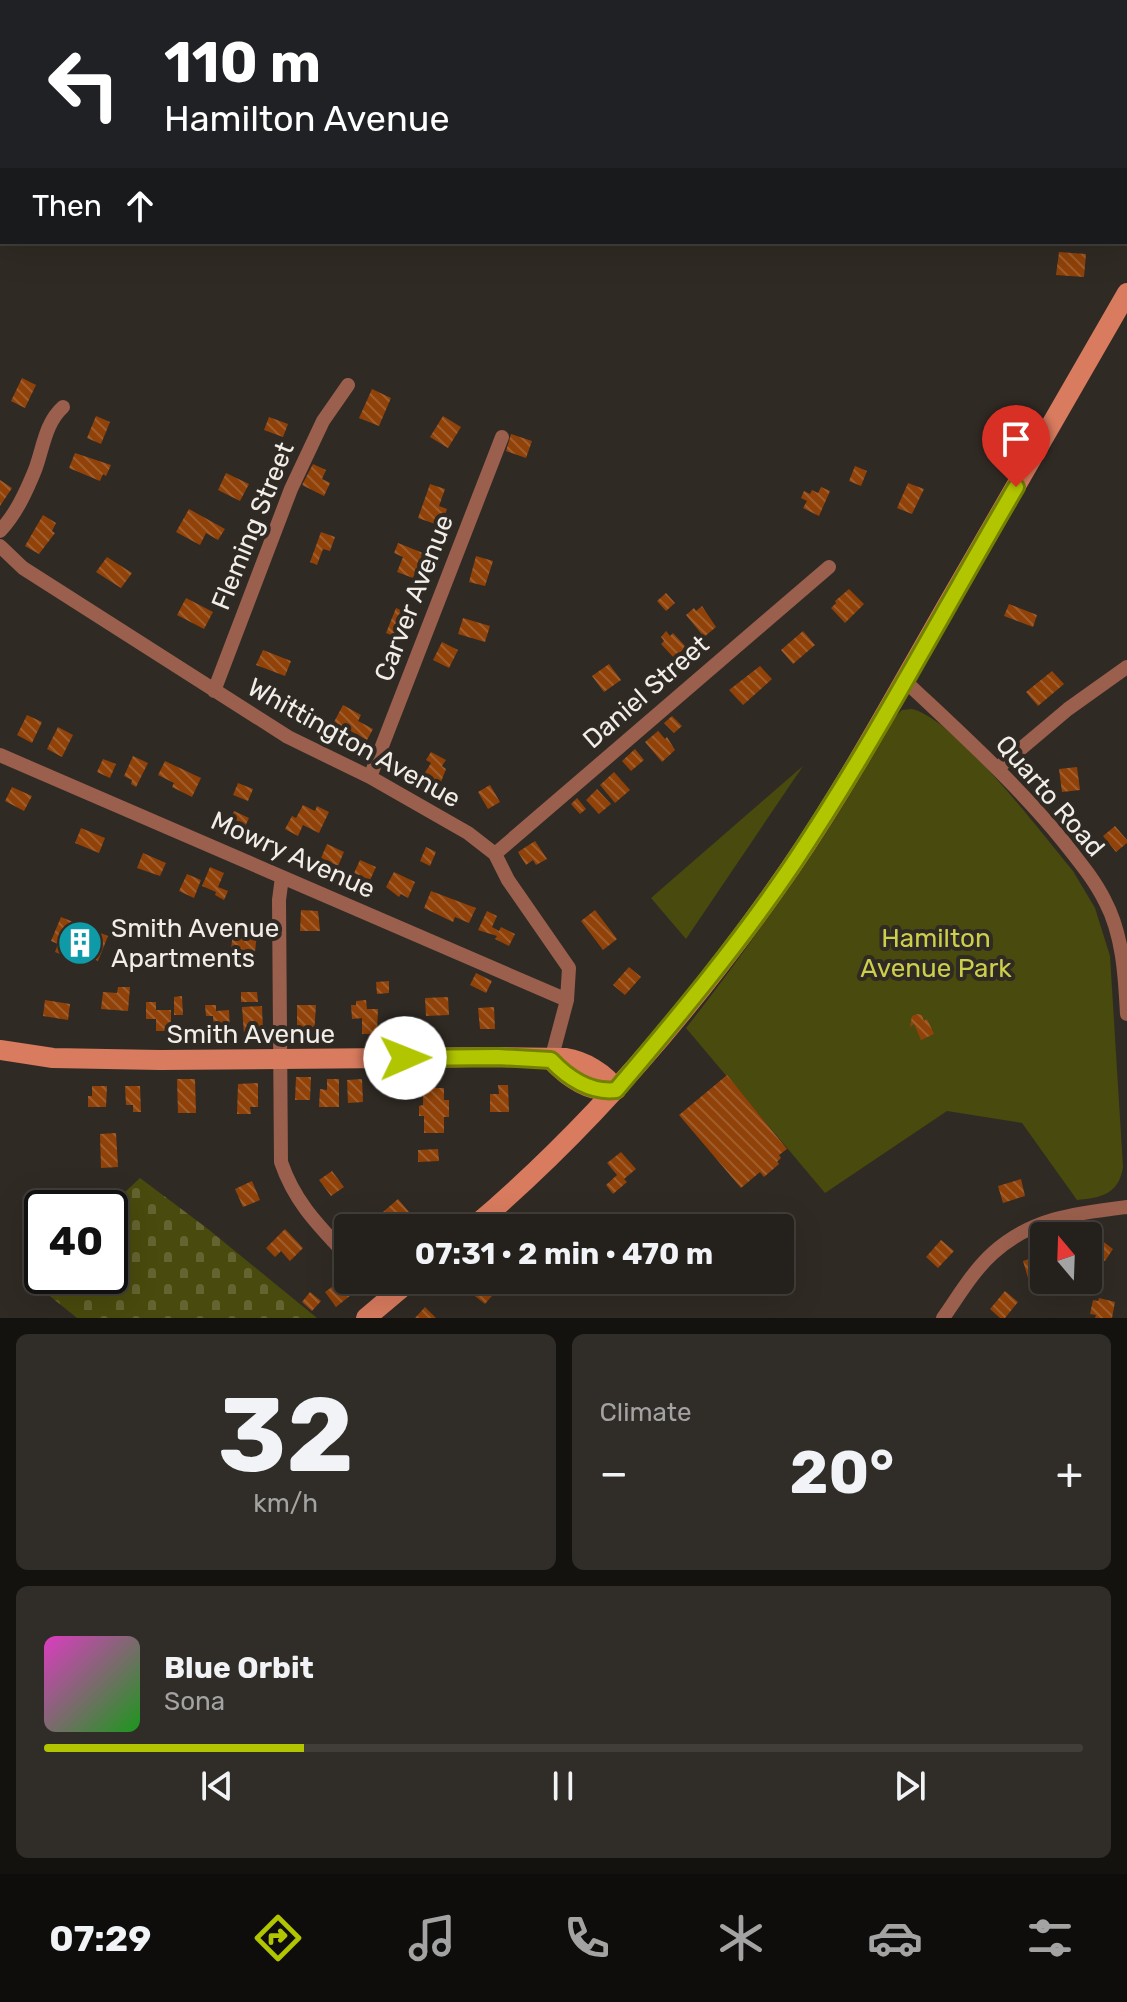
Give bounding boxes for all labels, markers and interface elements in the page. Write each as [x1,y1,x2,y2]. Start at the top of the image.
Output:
text: 110 m [164,30,321,96]
icon: left [32,32,136,136]
text: Hamilton Avenue [164,97,450,140]
icon: ahead [118,184,162,228]
text: Then [32,188,102,224]
pin [982,405,1050,487]
icon: arrive [994,417,1038,461]
street label: Fleming Street [205,438,301,614]
street label: Carver Avenue [368,510,460,686]
street label: Daniel Street [577,629,715,755]
street label: Whittington Avenue [242,672,466,814]
street label: Quarto Road [989,729,1111,863]
street label: Mowry Avenue [206,805,380,905]
place label: Smith Avenue Apartments [111,913,279,974]
building icon: Smith Avenue Apartments [56,919,104,967]
park label: Hamilton Avenue Park [860,923,1012,984]
position arrow [363,1016,447,1100]
street label: Smith Avenue [167,1019,335,1050]
speed limit sign: 40 [24,1190,128,1294]
north arrow [1030,1222,1102,1294]
map controls [1030,1222,1102,1294]
text: 07:31 · 2 min · 470 m [415,1236,713,1272]
text: 32 [218,1374,354,1497]
text: Climate [600,1397,692,1428]
text: 20° [790,1437,894,1508]
text: − [600,1447,628,1499]
text: + [1056,1447,1083,1499]
text: km/h [253,1488,318,1519]
text: Blue Orbit [164,1650,314,1686]
text: Sona [164,1686,225,1717]
icon: previous [195,1764,239,1808]
icon: pause [541,1764,585,1808]
icon: next [888,1764,932,1808]
icon: directions [250,1910,306,1966]
icon: music [404,1910,460,1966]
icon: phone [559,1910,615,1966]
icon: climate [713,1910,769,1966]
icon: car [867,1910,923,1966]
icon: filters [1022,1910,1078,1966]
text: 07:29 [49,1917,151,1960]

